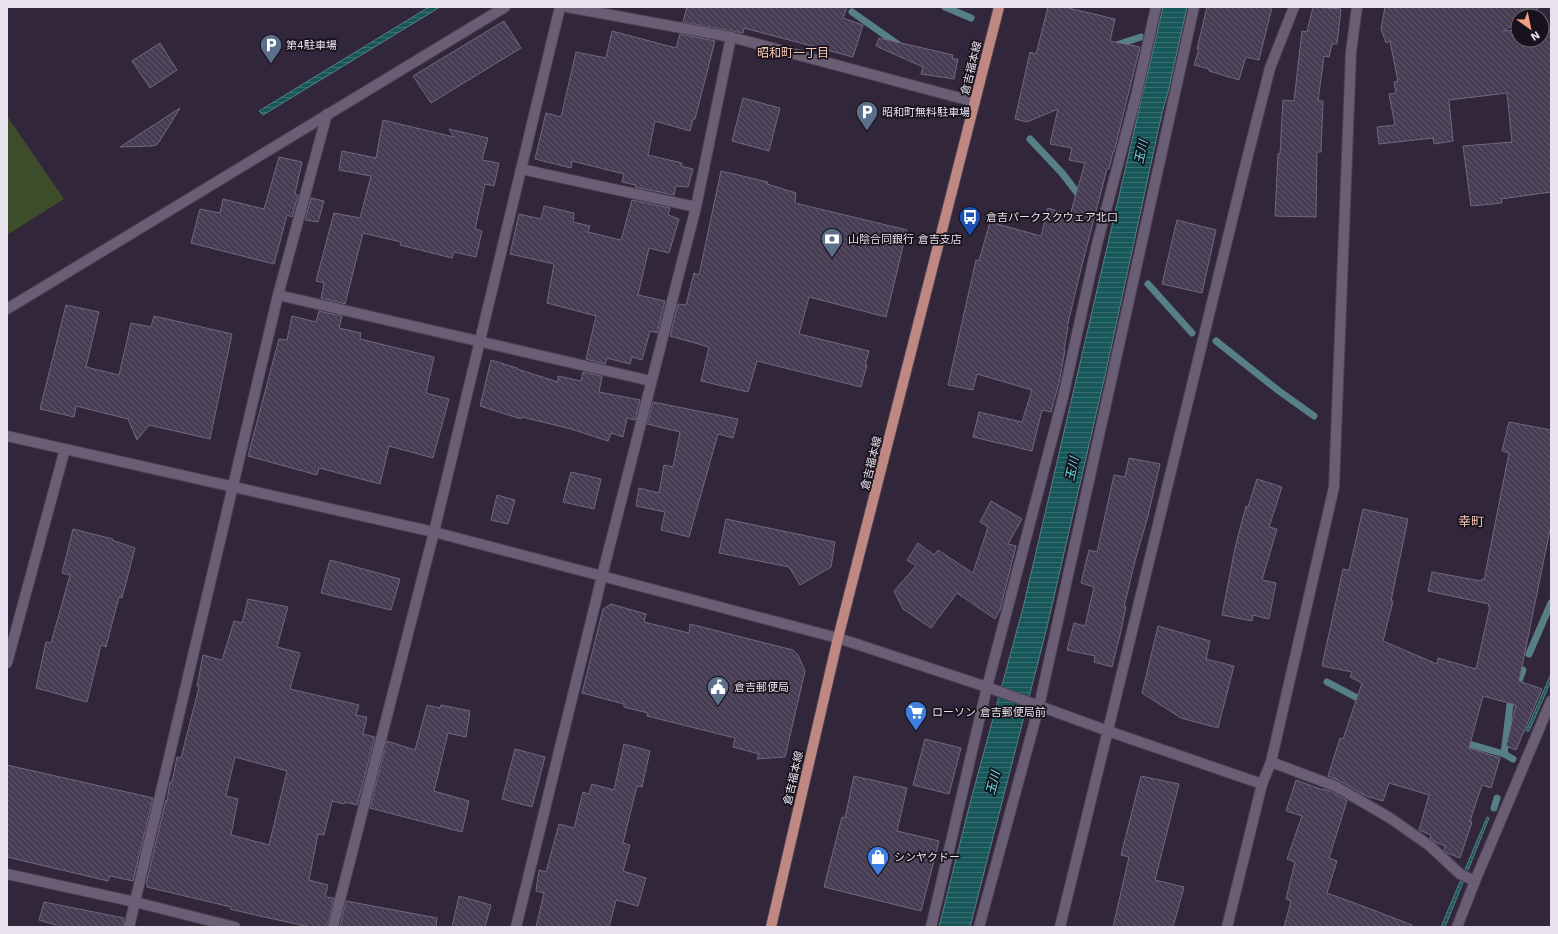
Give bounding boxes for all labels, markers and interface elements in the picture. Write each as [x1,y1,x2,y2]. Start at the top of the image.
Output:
north arrow [1510,8,1550,48]
text: N [1528,28,1542,44]
parking icon: 第4駐車場 [258,32,284,65]
place label: 第4駐車場 [286,39,337,52]
street label: 倉吉福本線 [959,40,984,96]
district label: 昭和町一丁目 [757,46,829,60]
parking icon: 昭和町無料駐車場 [854,99,880,132]
place label: 昭和町無料駐車場 [882,106,970,119]
water label: 玉川 [1132,137,1151,165]
bus stop icon: 倉吉パークスクウェア北口 [957,204,983,237]
place label: 倉吉パークスクウェア北口 [986,211,1118,224]
bank icon: 山陰合同銀行 倉吉支店 [819,226,845,259]
place label: 山陰合同銀行 倉吉支店 [848,233,962,246]
street label: 倉吉福本線 [859,435,884,491]
water label: 玉川 [1063,454,1082,482]
district label: 幸町 [1458,514,1484,529]
public building icon: 倉吉郵便局 [705,674,731,707]
place label: 倉吉郵便局 [734,681,789,694]
supermarket icon: ローソン 倉吉郵便局前 [903,699,929,732]
place label: ローソン 倉吉郵便局前 [932,706,1046,719]
street label: 倉吉福本線 [781,750,806,806]
water label: 玉川 [983,768,1003,796]
shop icon: シンヤクドー [865,844,891,877]
place label: シンヤクドー [894,851,960,864]

